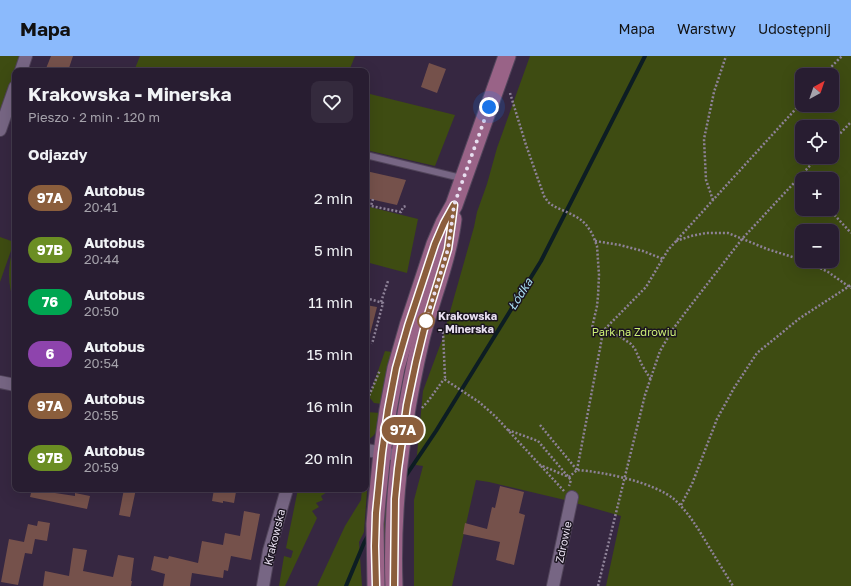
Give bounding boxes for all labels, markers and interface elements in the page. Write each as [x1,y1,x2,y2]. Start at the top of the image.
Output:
text: Mapa [20,17,71,40]
text: Mapa [619,20,655,37]
text: Warstwy [677,20,736,37]
text: Udostępnij [758,20,831,37]
north arrow [795,68,839,112]
map controls [795,68,839,268]
button: heart [311,81,353,123]
text: Krakowska - Minerska [28,82,231,105]
your location [479,97,499,117]
text: Pieszo · 2 min · 120 m [28,109,160,125]
button: locate [795,120,839,164]
text: Odjazdy [28,145,87,163]
button: + [795,172,839,216]
text: Autobus [84,181,145,199]
text: 97A [37,189,63,206]
text: 2 min [314,189,353,207]
text: 20:41 [84,199,118,215]
button: − [795,224,839,268]
text: Autobus [84,233,145,251]
text: 97B [37,241,63,258]
text: 5 min [314,241,353,259]
text: 20:44 [84,251,119,267]
water label: Łódka [504,274,536,313]
text: Autobus [84,285,145,303]
text: 76 [42,293,58,310]
text: 11 min [308,293,353,311]
text: 20:50 [84,303,119,319]
place label: Krakowska - Minerska [438,309,497,335]
marker: Krakowska - Minerska [417,312,435,330]
park label: Park na Zdrowiu [592,325,676,338]
text: Autobus [84,337,145,355]
text: 6 [46,345,54,362]
text: 15 min [307,345,353,363]
text: 20:54 [84,355,119,371]
text: Autobus [84,389,145,407]
text: 97A [37,397,63,414]
text: 16 min [306,397,353,415]
text: 20:55 [84,407,119,423]
line badge: 97A [380,417,426,443]
text: 97A [390,421,416,438]
text: Autobus [84,441,145,459]
text: 97B [37,449,63,466]
text: 20 min [305,449,353,467]
text: 20:59 [84,459,119,475]
street label: Krakowska [261,508,287,566]
street label: Zdrowie [552,520,574,564]

